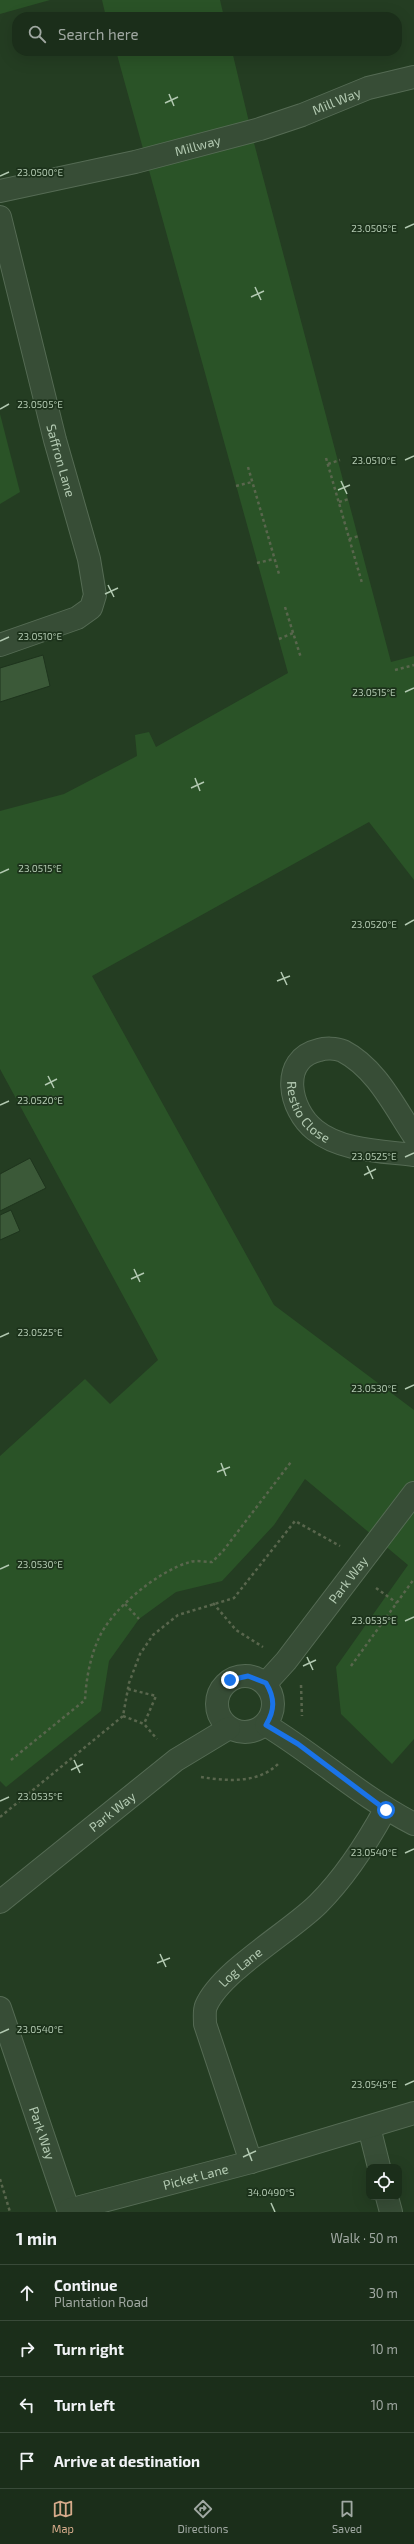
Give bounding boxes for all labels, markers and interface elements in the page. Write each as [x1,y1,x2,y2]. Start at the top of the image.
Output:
search box [12,12,402,56]
icon: search [26,23,48,45]
text: Search here [58,25,139,43]
street label: Mill Way [310,84,363,118]
street label: Millway [173,132,223,159]
text: 23.0500°E [17,166,63,178]
text: 23.0505°E [351,222,397,234]
text: 23.0505°E [17,398,63,410]
street label: Saffron Lane [43,422,79,499]
text: 23.0510°E [352,454,396,466]
text: 23.0510°E [18,630,62,642]
text: 23.0515°E [352,686,396,698]
text: 23.0515°E [18,862,62,874]
text: 23.0520°E [351,918,397,930]
street label: Restio Close [284,1081,333,1146]
text: 23.0520°E [17,1094,63,1106]
text: 23.0525°E [351,1150,397,1162]
text: 23.0525°E [17,1326,63,1338]
text: 23.0530°E [351,1382,397,1394]
street label: Park Way [325,1553,371,1607]
text: 23.0530°E [17,1558,63,1570]
text: 23.0535°E [351,1614,397,1626]
route end [221,1671,239,1689]
street label: Park Way [85,1788,139,1835]
text: 23.0535°E [17,1790,63,1802]
route start [377,1801,395,1819]
text: 23.0540°E [351,1846,398,1858]
street label: Log Lane [215,1944,265,1990]
text: 23.0540°E [17,2023,64,2035]
text: 23.0545°E [351,2078,397,2090]
street label: Park Way [26,2104,59,2162]
street label: Picket Lane [161,2160,230,2193]
map controls [366,2164,402,2200]
button: locate [366,2164,402,2200]
text: 34.0490°S [247,2186,295,2198]
text: 1 min [16,2228,57,2248]
text: Walk · 50 m [330,2230,398,2246]
text: Continue [54,2276,117,2294]
icon: ahead [16,2282,38,2304]
text: 30 m [369,2285,398,2301]
text: Plantation Road [54,2294,148,2310]
icon: right [16,2338,38,2360]
text: Turn right [54,2340,124,2358]
text: 10 m [371,2341,398,2357]
icon: left [16,2394,38,2416]
text: Turn left [54,2396,115,2414]
text: 10 m [371,2397,398,2413]
icon: arrive [16,2450,38,2472]
text: Arrive at destination [54,2452,200,2470]
tab: Map [52,2498,74,2535]
tab: Directions [178,2498,228,2535]
tab: Saved [332,2498,362,2535]

